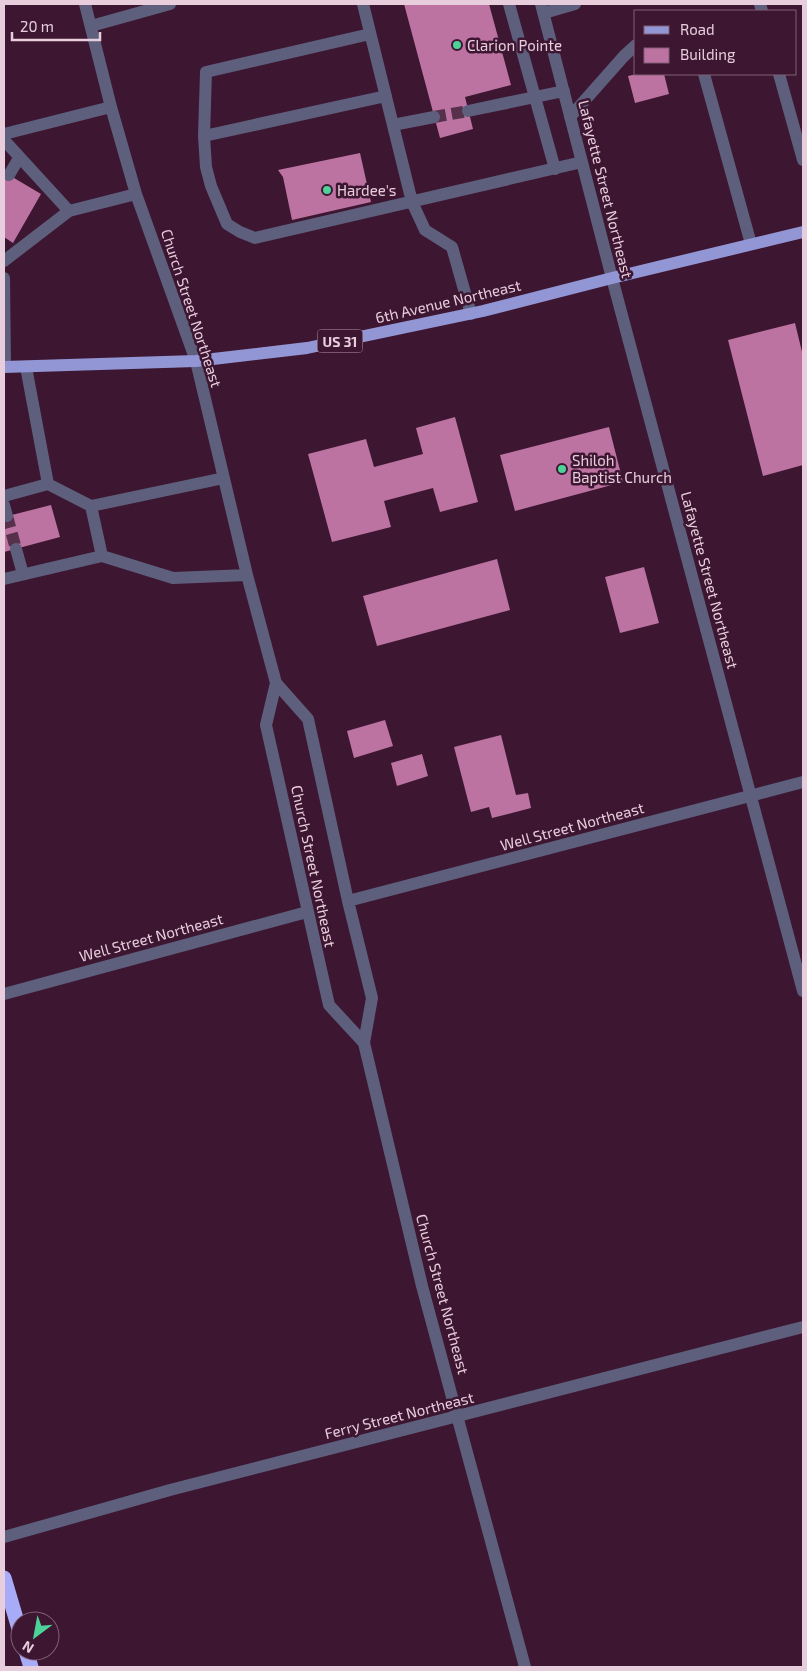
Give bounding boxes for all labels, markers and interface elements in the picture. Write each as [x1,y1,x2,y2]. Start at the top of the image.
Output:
scale bar [12,10,100,42]
legend [634,10,797,75]
text: 20 m [20,17,54,35]
text: Road [680,20,715,38]
place label: Clarion Pointe [467,36,562,54]
marker: Clarion Pointe [451,39,463,51]
text: Building [680,45,736,63]
street label: Lafayette Street Northeast [575,98,637,280]
place label: Hardee's [337,181,396,199]
marker: Hardee's [321,184,333,196]
street label: Church Street Northeast [158,227,226,390]
street label: 6th Avenue Northeast [373,275,523,327]
road number: US 31 [318,330,362,352]
place label: Shiloh Baptist Church [572,451,672,486]
marker: Shiloh Baptist Church [556,463,568,475]
street label: Lafayette Street Northeast [678,489,742,671]
street label: Church Street Northeast [288,783,340,949]
street label: Well Street Northeast [498,798,646,854]
street label: Well Street Northeast [77,909,225,965]
street label: Church Street Northeast [413,1212,473,1376]
street label: Ferry Street Northeast [323,1388,476,1442]
north arrow [10,1611,60,1661]
text: N [19,1638,37,1657]

